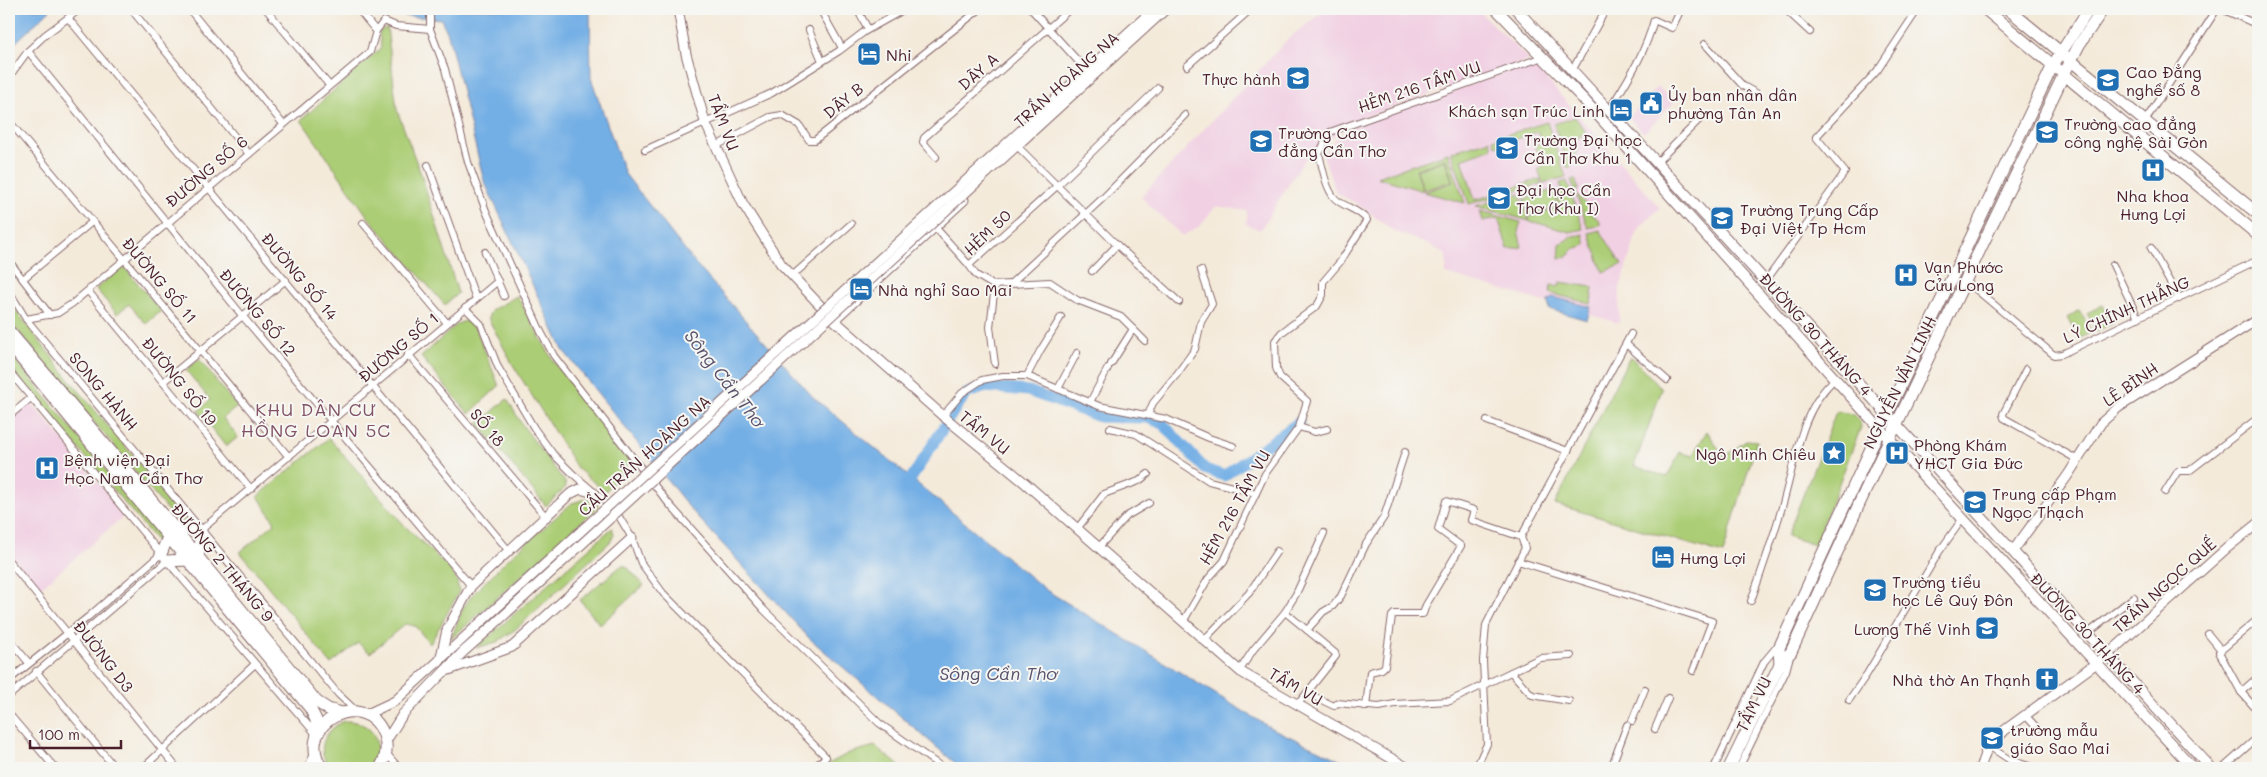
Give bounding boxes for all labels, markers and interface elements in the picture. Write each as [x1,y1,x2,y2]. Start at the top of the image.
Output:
street label: TRẦN HOÀNG NA [1009,26,1123,132]
hotel icon: Nhi [856,41,882,67]
place label: Nhi [886,44,912,65]
street label: DÃY A [953,48,1003,94]
street label: HẺM 216 TẦM VU [1355,55,1483,117]
place label: Cao Đẳng nghề số 8 [2126,61,2202,100]
school or university icon: Thực hành [1285,65,1311,91]
school or university icon: Cao Đẳng nghề số 8 [2095,67,2121,93]
place label: Thực hành [1202,68,1280,89]
street label: DÃY B [819,77,867,123]
place label: Ủy ban nhân dân phường Tân An [1668,84,1797,123]
public building icon: Ủy ban nhân dân phường Tân An [1638,90,1664,116]
street label: TẦM VU [704,91,744,153]
hotel icon: Khách sạn Trúc Linh [1608,97,1634,123]
place label: Khách sạn Trúc Linh [1449,100,1604,121]
place label: Trường cao đẳng công nghệ Sài Gòn [2064,113,2208,152]
school or university icon: Trường cao đẳng công nghệ Sài Gòn [2034,119,2060,145]
place label: Trường Cao đẳng Cần Thơ [1278,122,1387,161]
school or university icon: Trường Cao đẳng Cần Thơ [1248,128,1274,154]
place label: Trường Đại học Cần Thơ Khu 1 [1524,129,1642,168]
street label: ĐƯỜNG SỐ 6 [160,130,252,212]
school or university icon: Trường Đại học Cần Thơ Khu 1 [1494,135,1520,161]
hospital icon: Nha khoa Hưng Lợi [2140,157,2166,183]
place label: Đại học Cần Thơ (Khu I) [1516,179,1611,218]
school or university icon: Đại học Cần Thơ (Khu I) [1486,185,1512,211]
place label: Nha khoa Hưng Lợi [2117,185,2189,224]
place label: Trường Trung Cấp Đại Việt Tp Hcm [1740,199,1879,238]
street label: HẺM 50 [959,204,1015,260]
school or university icon: Trường Trung Cấp Đại Việt Tp Hcm [1709,205,1735,231]
street label: ĐƯỜNG SỐ 14 [257,228,343,325]
street label: ĐƯỜNG SỐ 11 [118,233,202,327]
place label: Vạn Phước Cửu Long [1924,256,2003,295]
hospital icon: Vạn Phước Cửu Long [1893,262,1919,288]
street label: ĐƯỜNG SỐ 12 [215,264,301,360]
street label: ĐƯỜNG 30 THÁNG 4 [1755,268,1877,401]
street label: LÝ CHÍNH THẮNG [2059,270,2193,348]
hotel icon: Nhà nghỉ Sao Mai [848,276,874,302]
place label: Nhà nghỉ Sao Mai [878,279,1012,300]
street label: ĐƯỜNG SỐ 1 [353,307,443,387]
street label: NGUYỄN VĂN LINH [1858,312,1940,452]
water label: Sông Cần Thơ [679,324,772,434]
street label: ĐƯỜNG SỐ 19 [138,332,222,430]
street label: SONG HÀNH [65,347,143,435]
street label: LÊ BÌNH [2098,357,2162,411]
street label: CẦU TRẦN HOÀNG NA [573,390,715,520]
district label: KHU DÂN CƯ HỒNG LOAN 5C [241,397,391,442]
street label: SỐ 18 [466,404,510,451]
street label: TẦM VU [956,405,1014,459]
place label: Phòng Khám YHCT Gia Đức [1914,434,2023,473]
place icon: Ngô Minh Chiêu [1821,440,1847,466]
hospital icon: Phòng Khám YHCT Gia Đức [1884,440,1910,466]
place label: Ngô Minh Chiêu [1696,443,1816,464]
street label: HẺM 216 TẦM VU [1194,446,1274,568]
place label: Bệnh viện Đại Học Nam Cần Thơ [64,449,203,488]
hospital icon: Bệnh viện Đại Học Nam Cần Thơ [34,455,60,481]
place label: Trung cấp Phạm Ngọc Thạch [1992,483,2117,522]
school or university icon: Trung cấp Phạm Ngọc Thạch [1962,489,1988,515]
street label: ĐƯỜNG 2 THÁNG 9 [167,498,279,626]
street label: TRẦN NGỌC QUẾ [2108,533,2220,637]
hotel icon: Hưng Lợi [1650,544,1676,570]
place label: Hưng Lợi [1680,547,1746,568]
street label: ĐƯỜNG 30 THÁNG 4 [2026,568,2150,699]
place label: Trường tiểu học Lê Quý Đôn [1892,571,2013,610]
school or university icon: Trường tiểu học Lê Quý Đôn [1862,577,1888,603]
school or university icon: Lương Thế Vinh [1974,615,2000,641]
street label: ĐƯỜNG D3 [69,616,139,696]
place label: Lương Thế Vinh [1854,618,1970,639]
water label: Sông Cần Thơ [939,661,1059,685]
street label: TẦM VU [1265,662,1327,710]
church icon: Nhà thờ An Thạnh [2034,666,2060,692]
place label: Nhà thờ An Thạnh [1893,669,2030,690]
street label: TẦM VU [1731,673,1775,735]
scale bar [30,717,121,749]
place label: trường mẫu giáo Sao Mai [2010,719,2110,758]
text: 100 m [38,724,80,744]
school or university icon: trường mẫu giáo Sao Mai [1979,725,2005,751]

